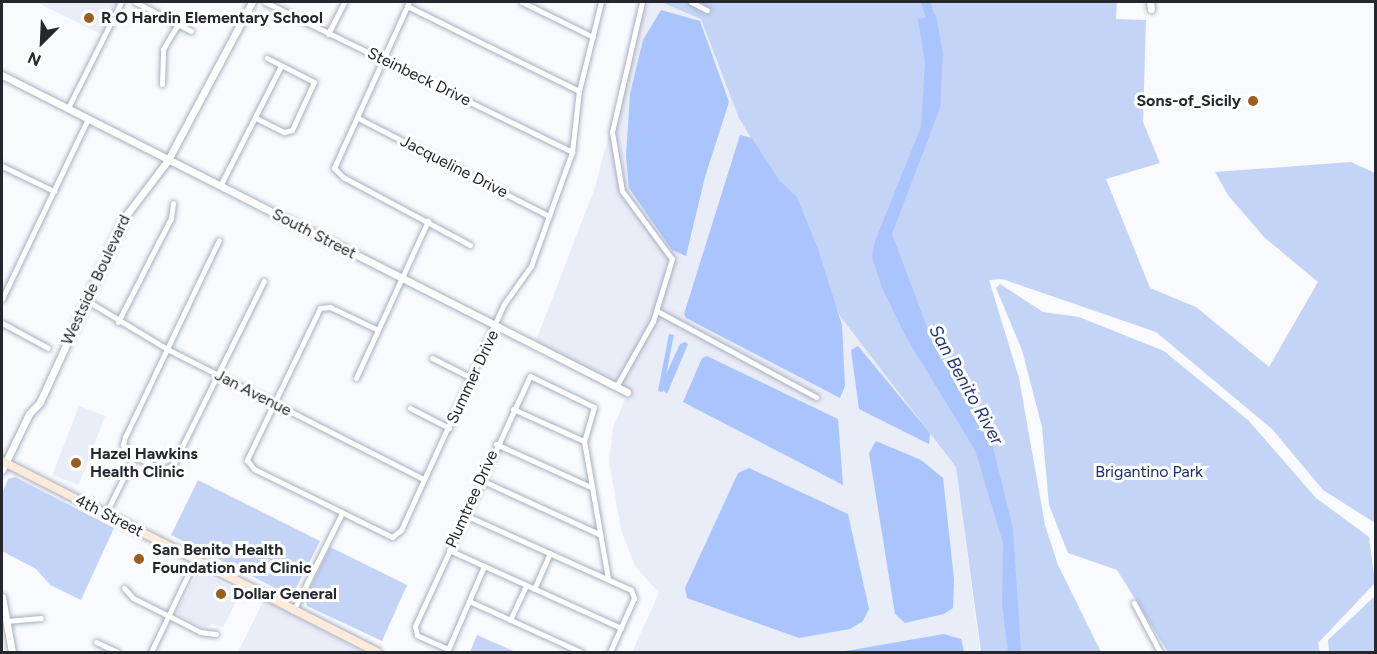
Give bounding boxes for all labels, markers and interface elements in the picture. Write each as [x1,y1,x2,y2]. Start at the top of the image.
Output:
place label: R O Hardin Elementary School [101,8,323,28]
marker: R O Hardin Elementary School [82,11,96,25]
north arrow [12,12,72,72]
street label: Steinbeck Drive [364,44,474,110]
text: N [25,48,44,70]
place label: Sons-of_Sicily [1136,91,1241,111]
marker: Sons-of_Sicily [1246,94,1260,108]
street label: Jacqueline Drive [397,132,511,202]
street label: South Street [269,205,359,263]
street label: Westside Boulevard [57,212,135,348]
water label: San Benito River [924,321,1008,449]
street label: Summer Drive [443,327,503,427]
street label: Jan Avenue [211,366,295,420]
place label: Hazel Hawkins Health Clinic [90,444,198,482]
street label: Plumtree Drive [442,447,502,551]
marker: Hazel Hawkins Health Clinic [67,454,85,472]
park label: Brigantino Park [1095,462,1203,482]
street label: 4th Street [72,491,146,541]
place label: San Benito Health Foundation and Clinic [152,540,312,578]
marker: San Benito Health Foundation and Clinic [130,550,148,568]
place label: Dollar General [233,584,337,604]
marker: Dollar General [214,587,228,601]

